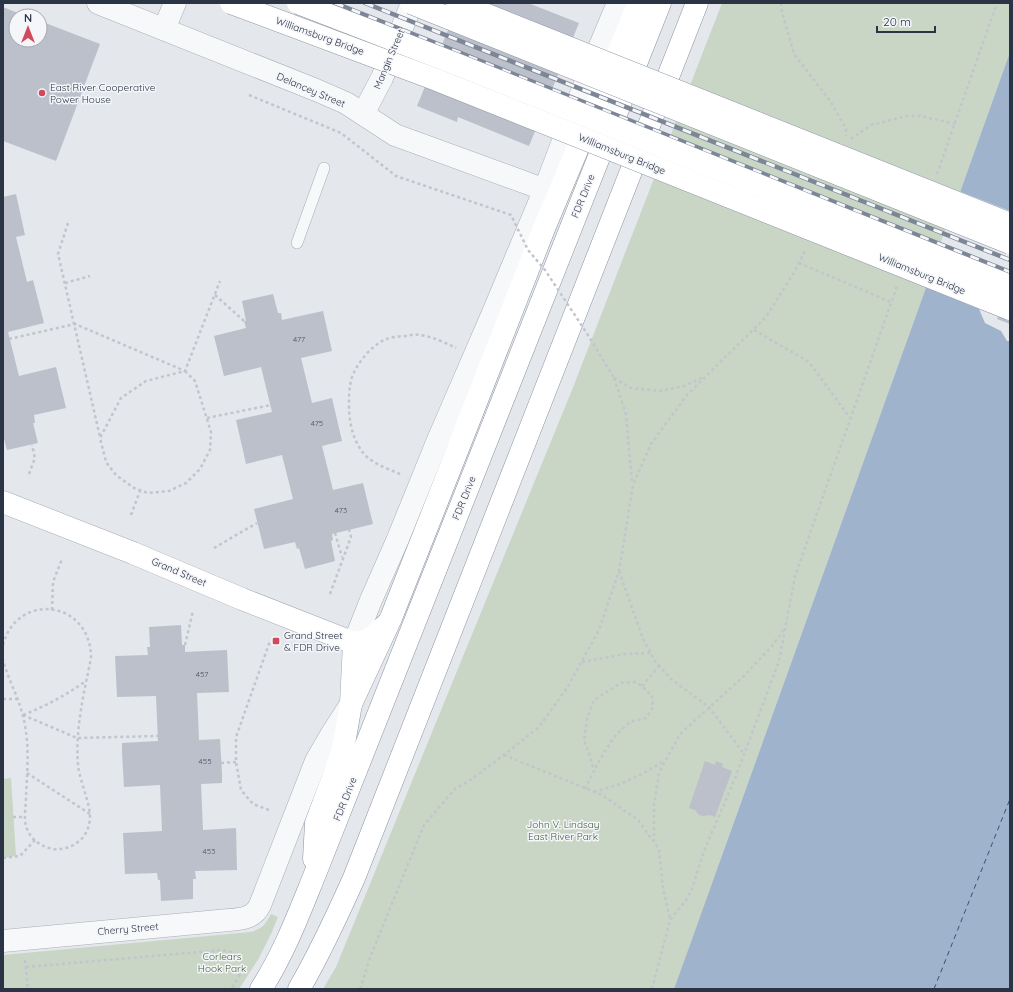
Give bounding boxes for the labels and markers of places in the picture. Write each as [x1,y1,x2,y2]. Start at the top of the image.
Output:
place label: East River Cooperative Power House [50,81,156,106]
marker: East River Cooperative Power House [37,88,47,98]
place label: Grand Street & FDR Drive [284,629,343,654]
marker: Grand Street & FDR Drive [271,636,281,646]

